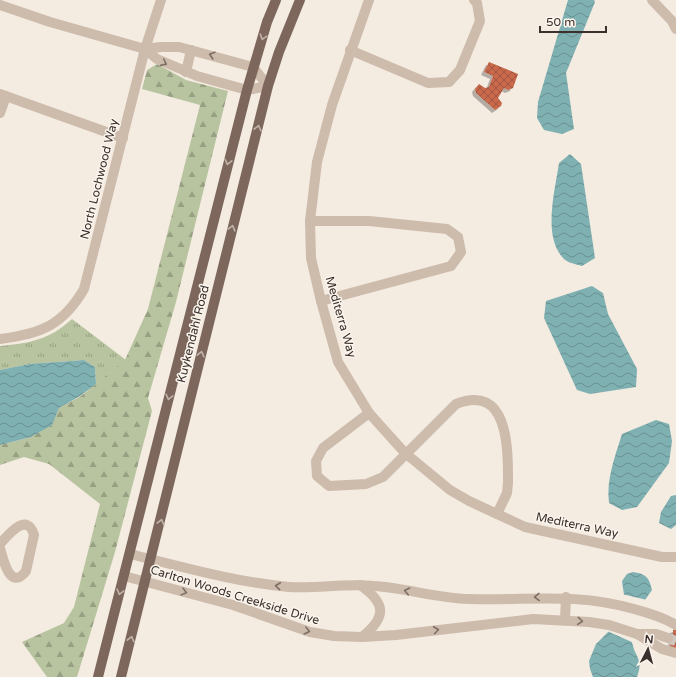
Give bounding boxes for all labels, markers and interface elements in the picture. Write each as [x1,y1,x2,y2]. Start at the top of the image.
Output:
scale bar [540,8,606,34]
text: 50 m [546,15,575,29]
one-way arrow [259,33,268,40]
one-way arrow [209,51,216,60]
one-way arrow [160,58,167,66]
street label: North Lochwood Way [77,117,121,241]
one-way arrow [253,125,262,132]
one-way arrow [225,159,233,165]
one-way arrow [227,225,236,232]
street label: Mediterra Way [323,275,359,360]
street label: Kuykendahl Road [174,284,212,384]
one-way arrow [197,351,205,358]
one-way arrow [166,393,174,400]
street label: Mediterra Way [535,509,620,541]
one-way arrow [156,518,164,525]
street label: Carlton Woods Creekside Drive [149,563,321,627]
one-way arrow [275,581,281,590]
one-way arrow [180,587,187,596]
one-way arrow [116,588,125,595]
one-way arrow [404,588,411,596]
one-way arrow [534,593,540,602]
one-way arrow [577,616,583,625]
one-way arrow [303,626,310,635]
one-way arrow [433,626,439,635]
north arrow [628,629,668,669]
text: N [644,633,654,646]
one-way arrow [126,636,135,643]

